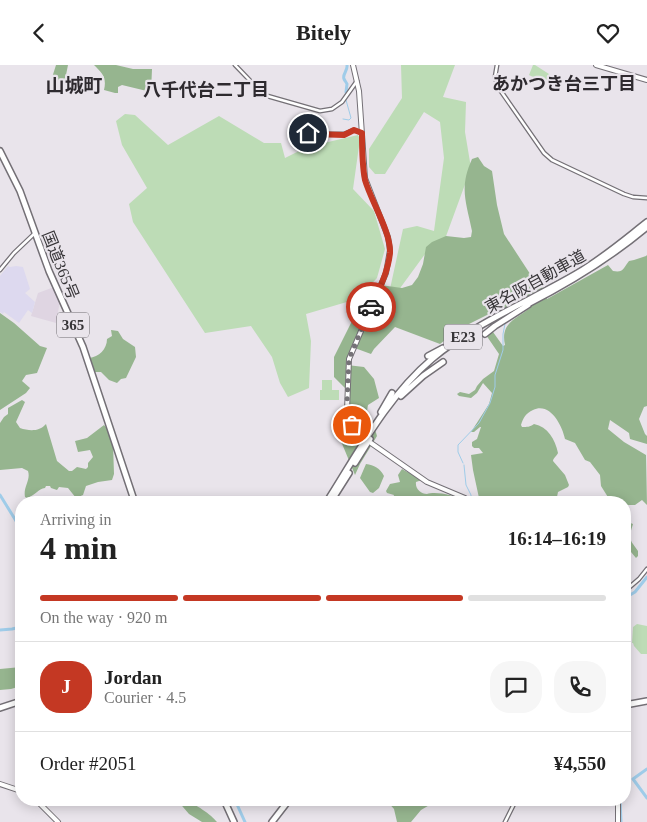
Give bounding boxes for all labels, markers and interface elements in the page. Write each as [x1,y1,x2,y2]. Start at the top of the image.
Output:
icon: back [25,19,53,47]
icon: heart [594,19,622,47]
text: Bitely [296,20,351,45]
district label: あかつき台三丁目 [492,74,636,94]
district label: 山城町 [45,75,103,96]
district label: 八千代台二丁目 [143,80,269,100]
pin [287,112,329,154]
icon: home [294,119,322,147]
street label: 国道365号 [39,229,82,302]
street label: 東名阪自動車道 [482,247,588,316]
courier [346,282,396,332]
icon: car [357,293,385,321]
road number: 365 [57,313,89,337]
road number: E23 [444,325,482,349]
pin [331,404,373,446]
icon: bag [338,411,366,439]
text: Arriving in [40,511,112,528]
text: 16:14–16:19 [508,528,606,549]
text: 4 min [40,530,117,566]
text: On the way · 920 m [40,609,168,626]
button: chat [490,661,542,713]
button: phone [554,661,606,713]
text: Jordan [104,667,162,688]
text: J [61,676,71,697]
text: Courier · 4.5 [104,689,186,706]
text: Order #2051 [40,753,137,774]
text: ¥4,550 [554,753,606,774]

